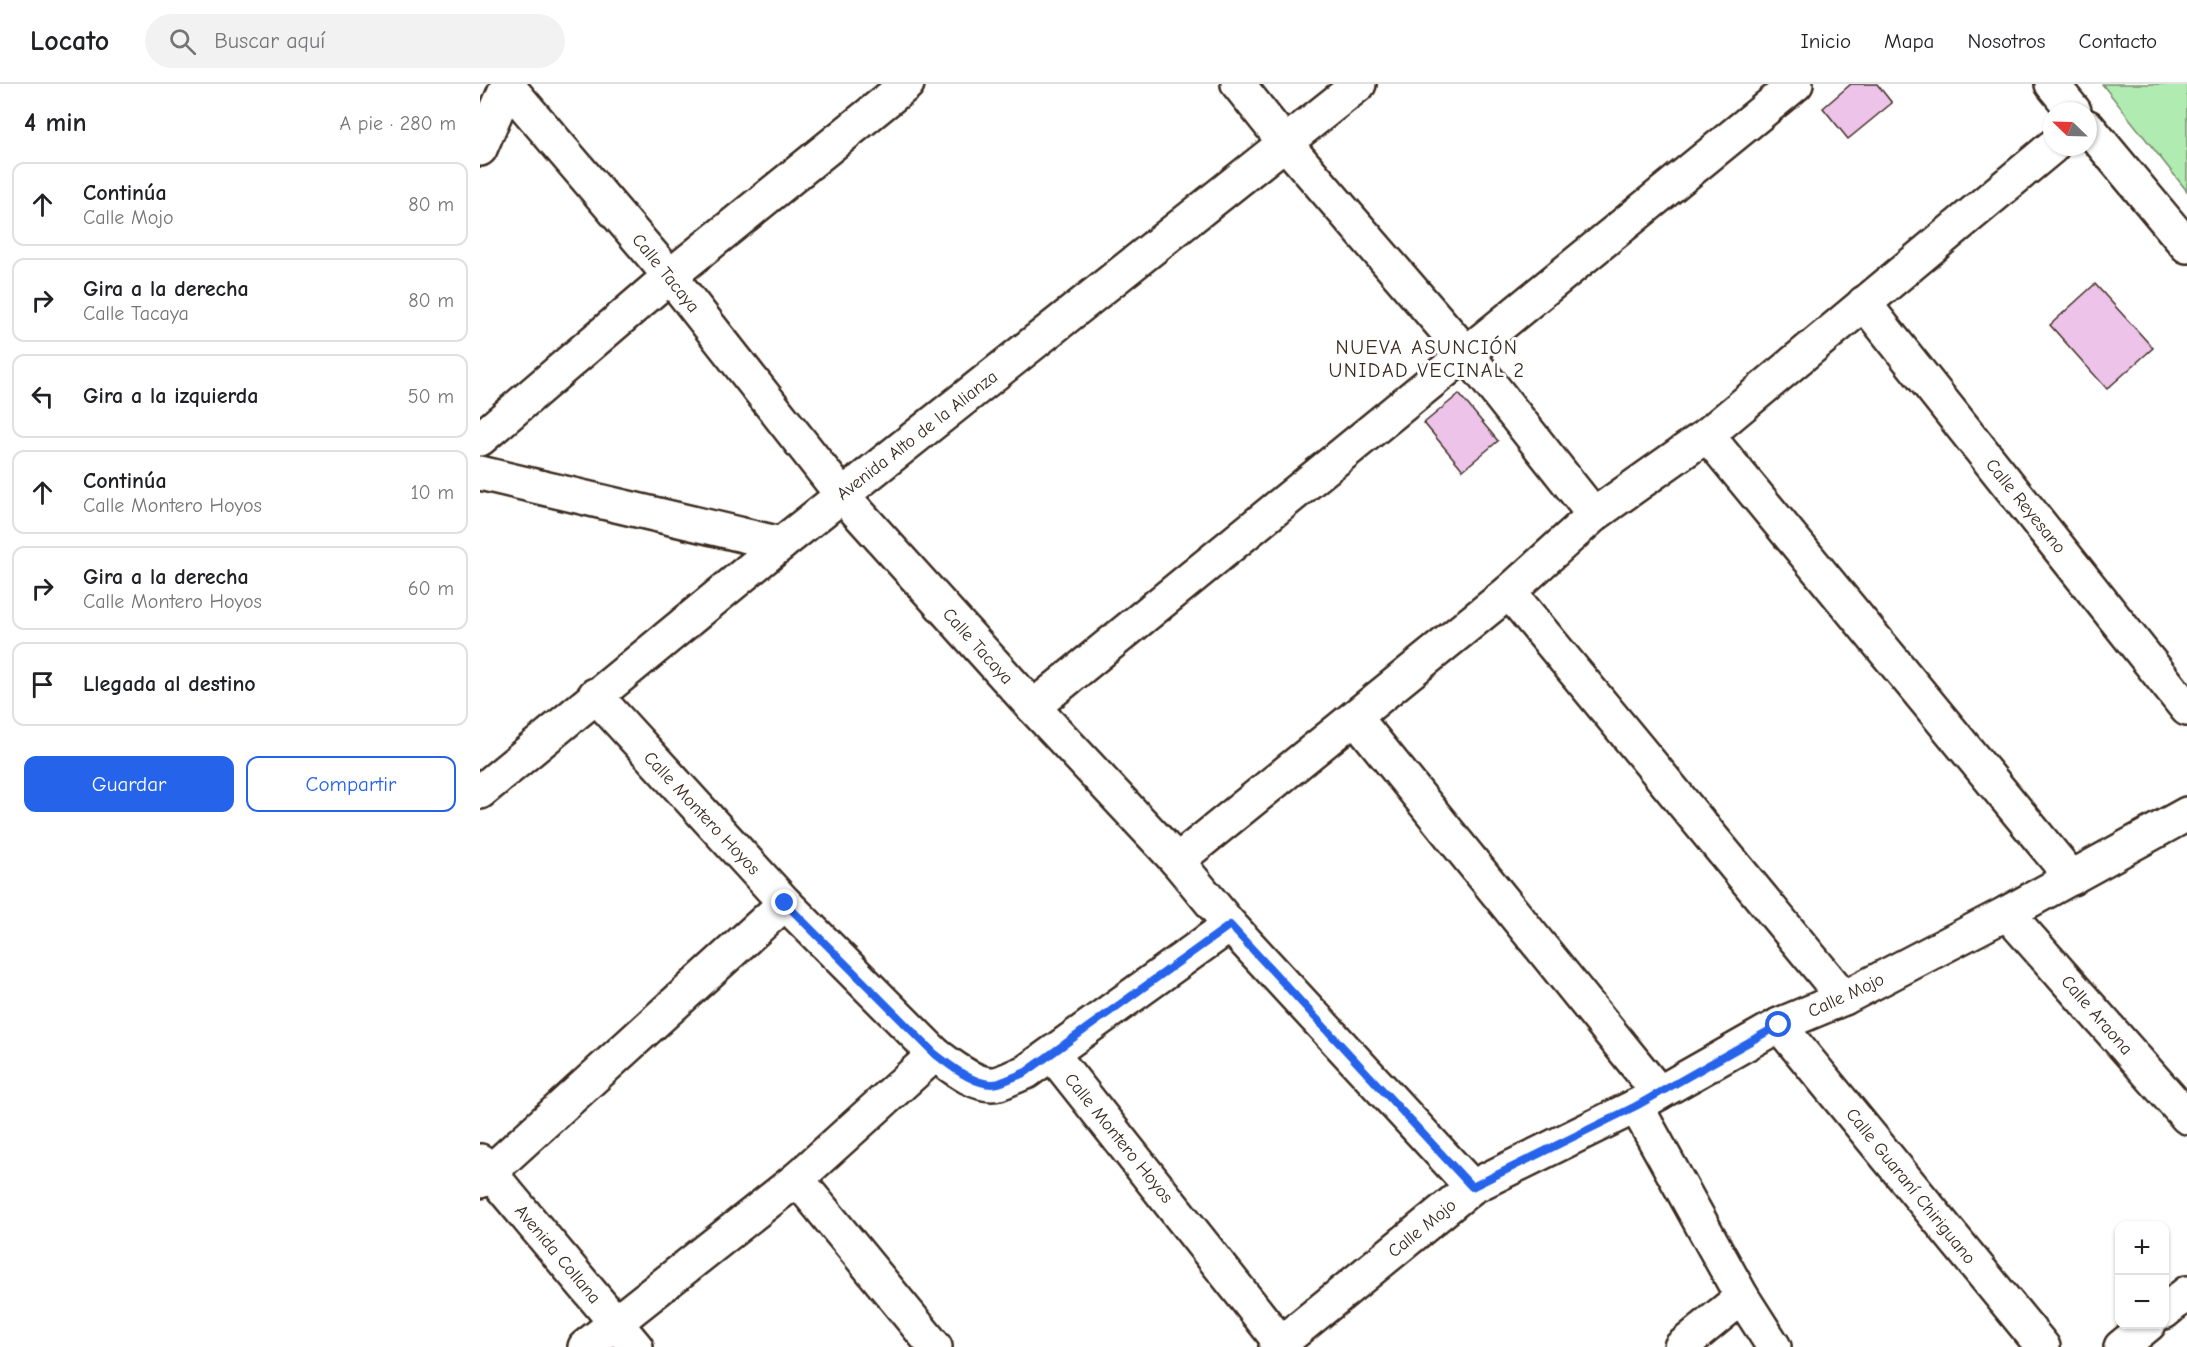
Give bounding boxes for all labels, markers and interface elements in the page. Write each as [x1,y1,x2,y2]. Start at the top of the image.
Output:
search box [145,14,565,68]
text: Locato [30,25,109,57]
icon: search [166,25,199,58]
text: Buscar aquí [214,28,325,54]
text: Inicio [1800,29,1851,53]
text: Mapa [1884,29,1934,53]
text: Nosotros [1967,29,2046,53]
text: Contacto [2079,29,2157,53]
north arrow [2043,102,2097,156]
text: 4 min [24,108,87,138]
text: A pie · 280 m [339,112,456,135]
text: Continúa [83,180,167,206]
icon: ahead [26,188,59,221]
text: 80 m [408,193,454,216]
text: Calle Mojo [83,206,174,229]
street label: Calle Tacaya [627,230,704,317]
text: Gira a la derecha [83,276,249,302]
icon: right [26,284,59,317]
text: 80 m [408,289,454,312]
text: Calle Tacaya [83,302,189,325]
district label: NUEVA ASUNCIÓN UNIDAD VECINAL 2 [1329,335,1525,382]
street label: Avenida Alto de la Alianza [833,366,1002,505]
icon: left [26,380,59,413]
text: Gira a la izquierda [83,383,258,409]
text: 50 m [408,385,454,408]
street label: Calle Reyesano [1981,455,2070,558]
text: Continúa [83,468,167,494]
icon: ahead [26,476,59,509]
text: 10 m [411,481,454,504]
text: Calle Montero Hoyos [83,494,262,517]
text: Gira a la derecha [83,564,249,590]
icon: right [26,572,59,605]
text: 60 m [408,577,454,600]
text: Calle Montero Hoyos [83,590,262,613]
street label: Calle Tacaya [938,604,1017,689]
icon: arrive [26,668,59,701]
text: Llegada al destino [83,671,256,697]
street label: Calle Montero Hoyos [639,747,764,879]
button: Guardar [24,756,234,812]
button: Compartir [246,756,456,812]
route end [771,889,797,915]
street label: Calle Mojo [1805,969,1888,1022]
street label: Calle Araona [2056,971,2137,1059]
route start [1765,1011,1791,1037]
street label: Calle Montero Hoyos [1060,1069,1177,1207]
street label: Calle Guaraní Chiriguano [1841,1104,1980,1268]
street label: Calle Mojo [1384,1195,1461,1262]
street label: Avenida Collana [510,1201,605,1308]
map controls [2115,1221,2169,1329]
button: + [2115,1221,2169,1275]
button: − [2115,1275,2169,1329]

